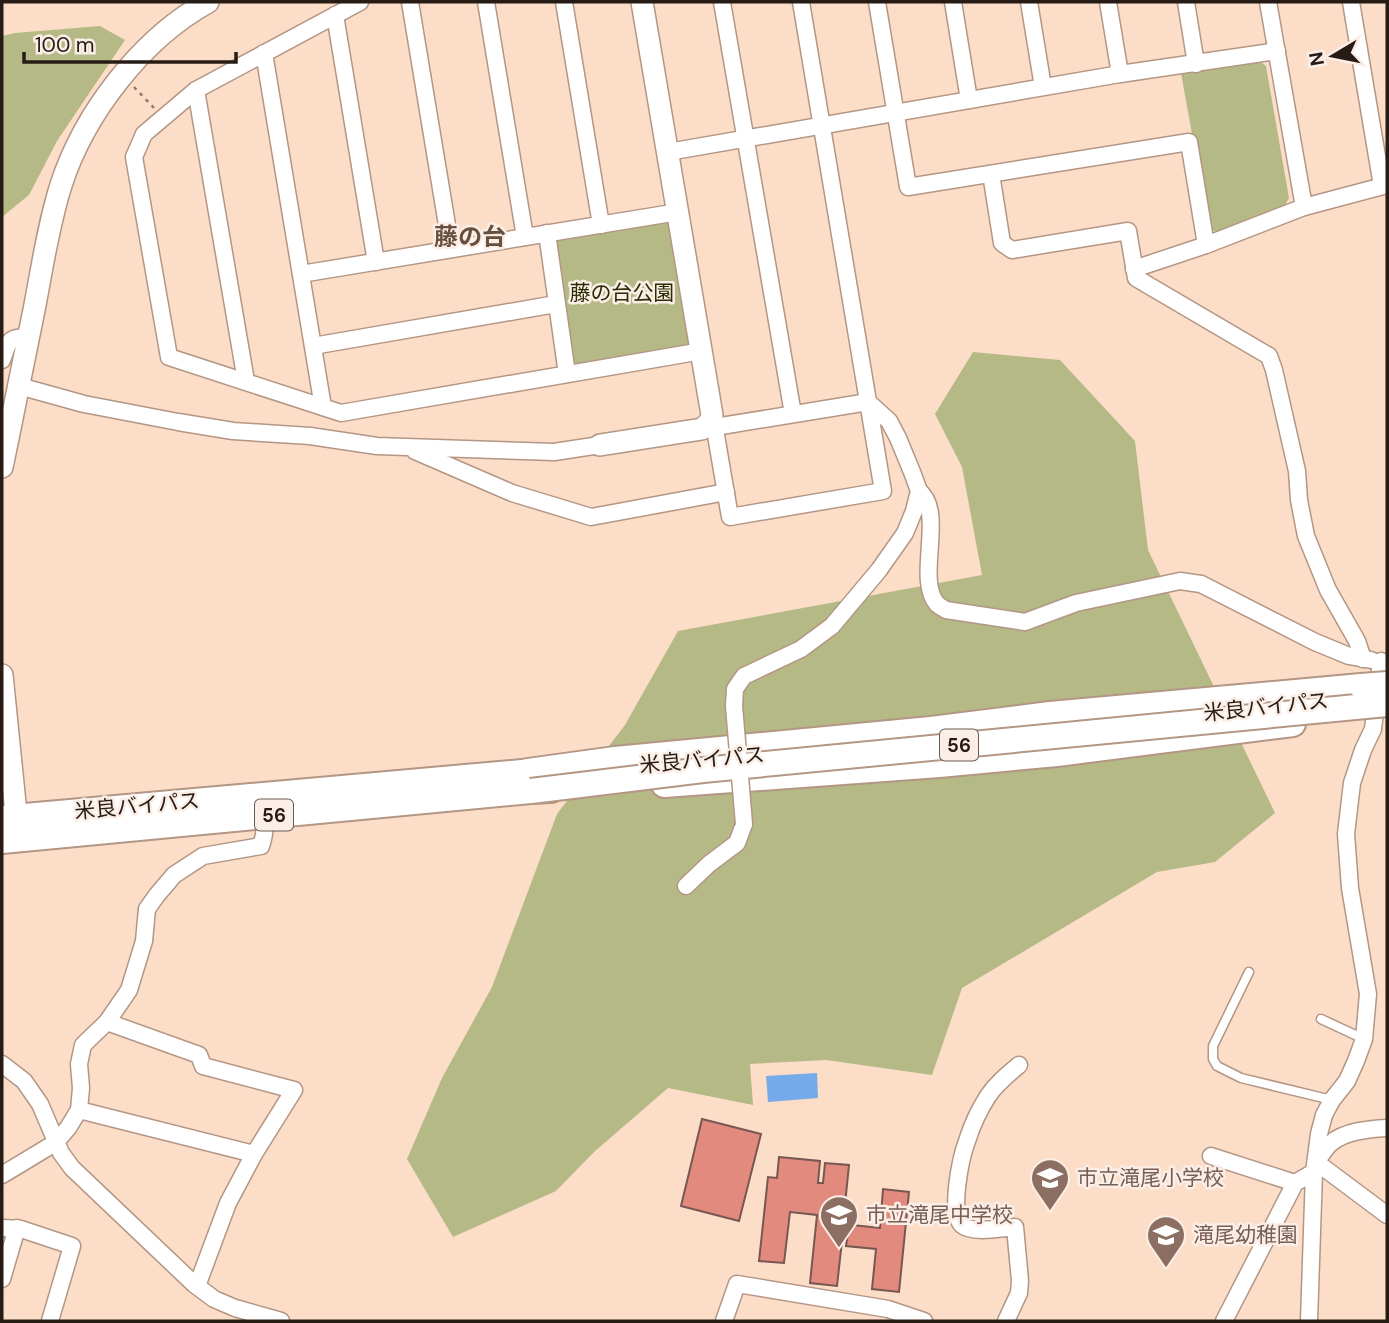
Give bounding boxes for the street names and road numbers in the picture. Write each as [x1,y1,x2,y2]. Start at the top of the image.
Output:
street label: 米良バイパス [1202,687,1330,727]
road number: 56 [940,730,978,760]
street label: 米良バイパス [638,741,766,779]
street label: 米良バイパス [73,787,201,825]
road number: 56 [255,800,293,830]

